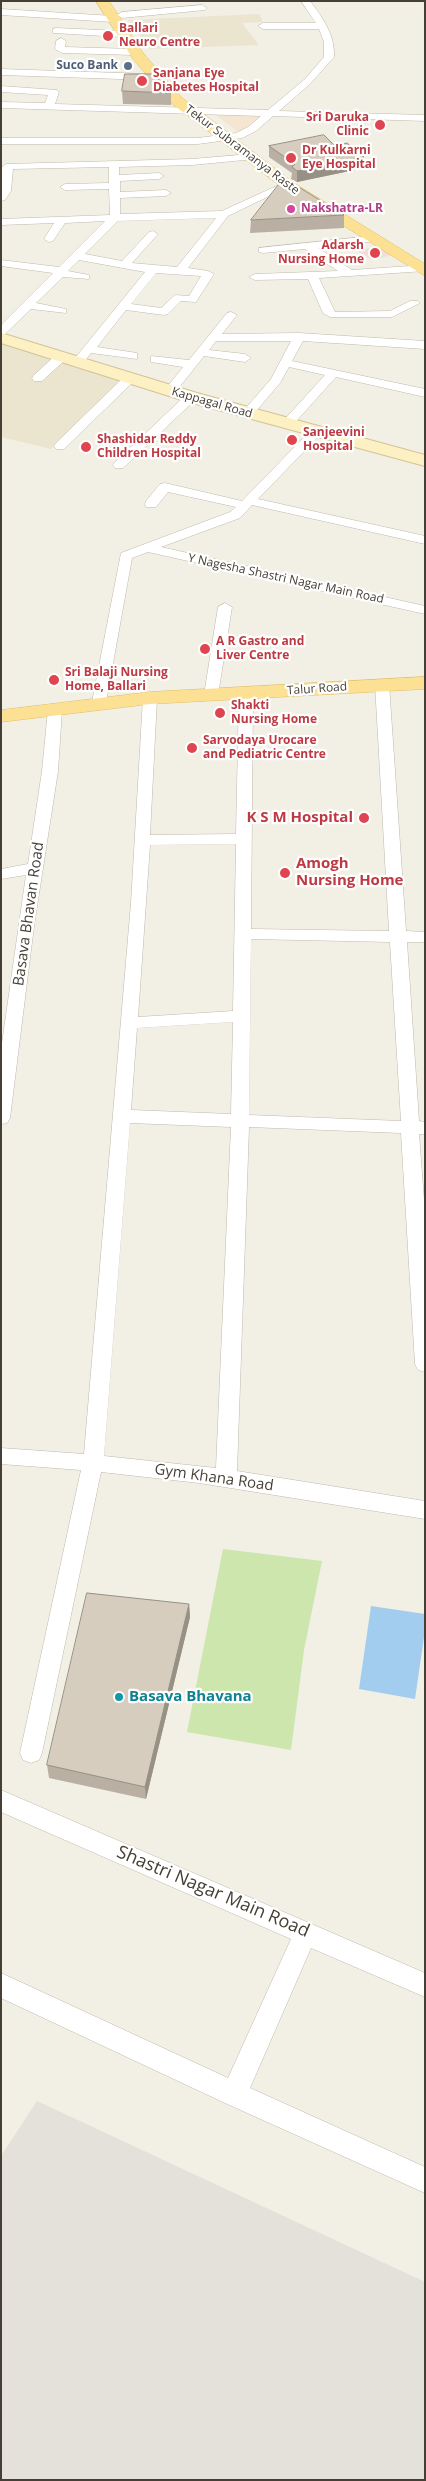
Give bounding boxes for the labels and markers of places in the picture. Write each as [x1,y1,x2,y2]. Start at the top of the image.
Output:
place label: Ballari Neuro Centre [119,22,200,50]
marker: Ballari Neuro Centre [101,29,115,43]
place label: Suco Bank [56,59,118,73]
marker: Suco Bank [122,60,134,72]
place label: Sanjana Eye Diabetes Hospital [153,67,259,95]
marker: Sanjana Eye Diabetes Hospital [135,74,149,88]
place label: Sri Daruka Clinic [306,111,369,139]
marker: Sri Daruka Clinic [373,118,387,132]
place label: Dr Kulkarni Eye Hospital [302,144,376,172]
marker: Dr Kulkarni Eye Hospital [284,151,298,165]
place label: Nakshatra-LR [301,202,383,216]
marker: Nakshatra-LR [285,203,297,215]
place label: Adarsh Nursing Home [278,239,364,267]
marker: Adarsh Nursing Home [368,246,382,260]
place label: Sanjeevini Hospital [303,426,365,454]
place label: Shashidar Reddy Children Hospital [97,433,201,461]
marker: Sanjeevini Hospital [285,433,299,447]
marker: Shashidar Reddy Children Hospital [79,440,93,454]
place label: A R Gastro and Liver Centre [216,635,304,663]
marker: A R Gastro and Liver Centre [198,642,212,656]
place label: Sri Balaji Nursing Home, Ballari [65,666,168,694]
marker: Sri Balaji Nursing Home, Ballari [47,673,61,687]
place label: Shakti Nursing Home [231,699,317,727]
marker: Shakti Nursing Home [213,706,227,720]
place label: Sarvodaya Urocare and Pediatric Centre [203,734,326,762]
marker: Sarvodaya Urocare and Pediatric Centre [185,741,199,755]
place label: K S M Hospital [247,809,353,827]
marker: K S M Hospital [357,811,371,825]
place label: Amogh Nursing Home [296,855,403,890]
marker: Amogh Nursing Home [278,866,292,880]
place label: Basava Bhavana [129,1688,252,1706]
marker: Basava Bhavana [113,1691,125,1703]

